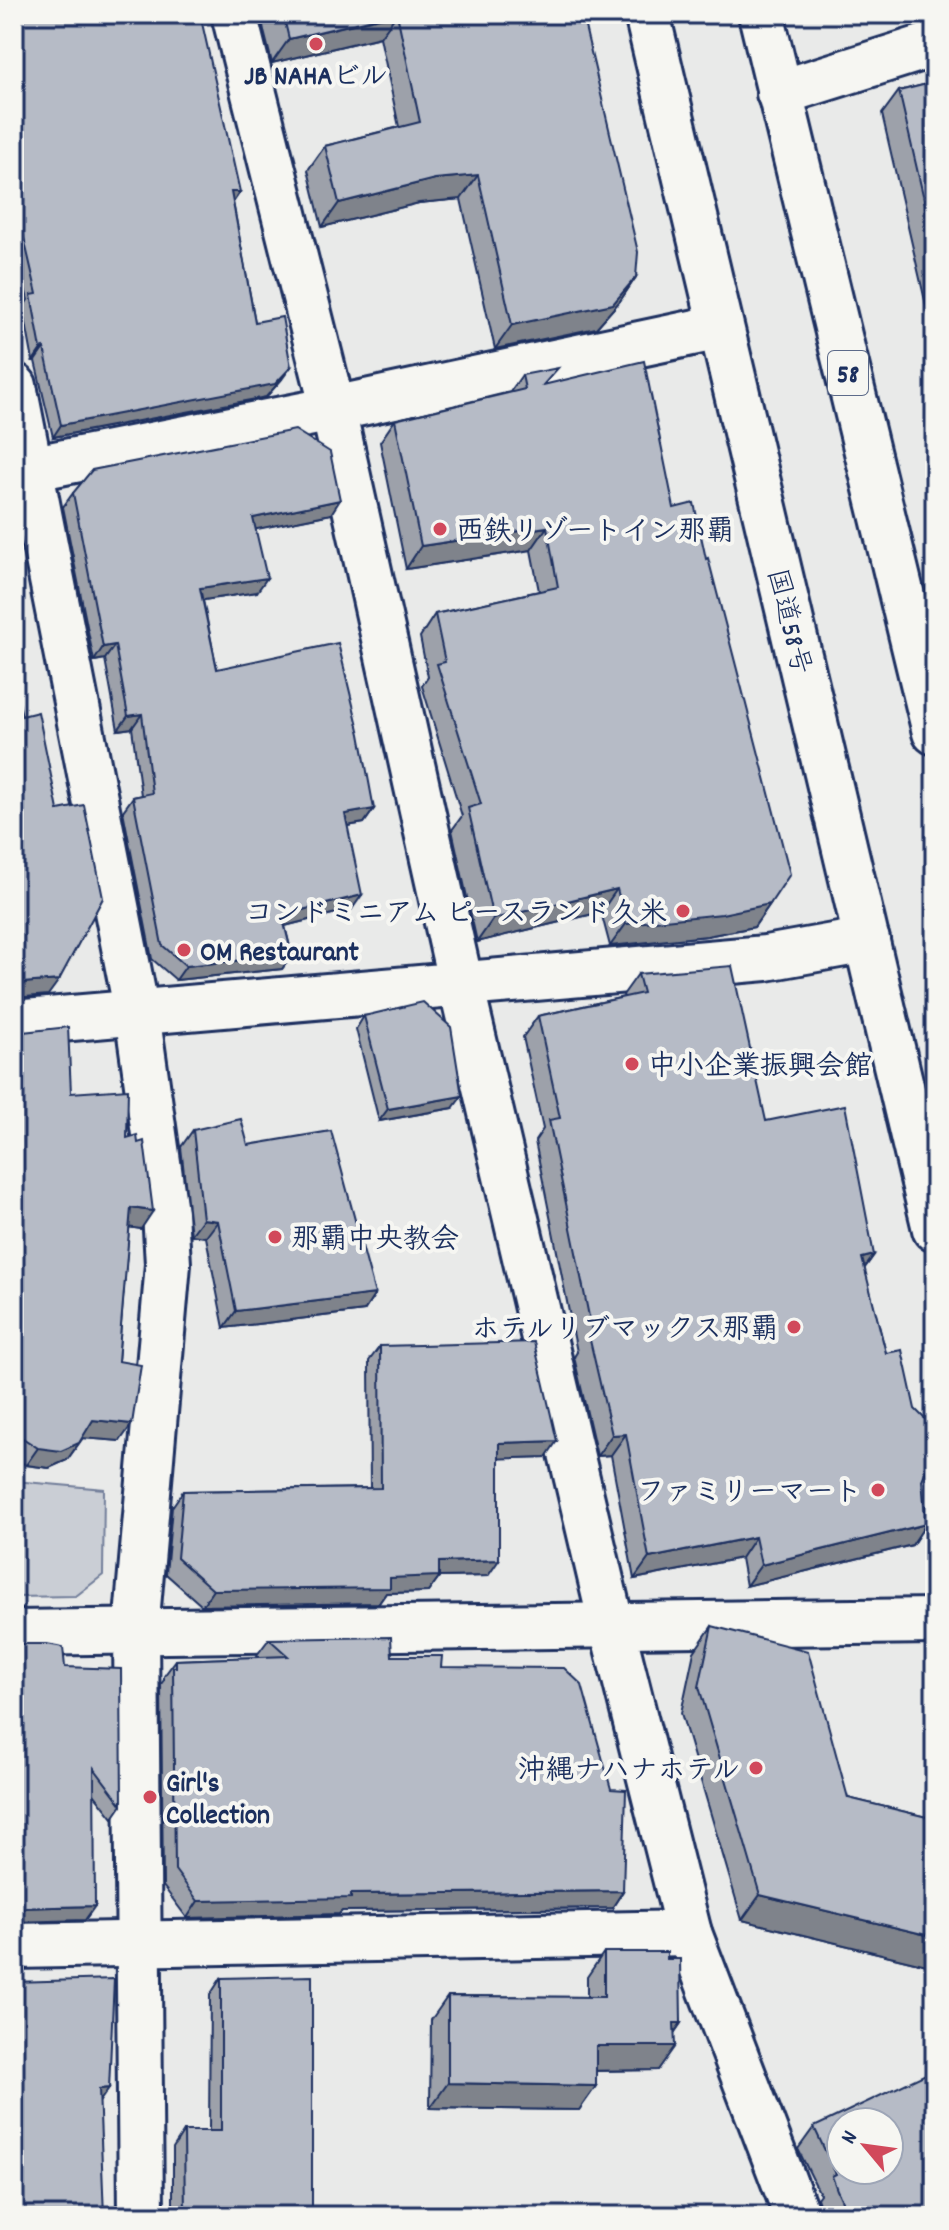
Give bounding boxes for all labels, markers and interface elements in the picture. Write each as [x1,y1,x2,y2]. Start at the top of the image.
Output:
marker: JB NAHAビル [307,35,325,53]
place label: JB NAHAビル [244,59,388,99]
road number: 58 [828,351,868,395]
place label: 西鉄リゾートイン那覇 [456,514,734,554]
marker: 西鉄リゾートイン那覇 [431,520,449,538]
street label: 国道58号 [754,565,819,680]
place label: コンドミニアム ピースランド久米 [245,896,667,936]
marker: コンドミニアム ピースランド久米 [674,902,692,920]
place label: OM Restaurant [200,935,360,975]
marker: OM Restaurant [175,941,193,959]
place label: 中小企業振興会館 [648,1049,872,1089]
marker: 中小企業振興会館 [623,1055,641,1073]
place label: 那覇中央教会 [291,1222,459,1262]
marker: 那覇中央教会 [266,1228,284,1246]
place label: ホテルリブマックス那覇 [472,1312,778,1352]
marker: ホテルリブマックス那覇 [785,1318,803,1336]
place label: ファミリーマート [637,1475,862,1515]
marker: ファミリーマート [869,1481,887,1499]
place label: 沖縄ナハナホテル [518,1753,740,1793]
marker: 沖縄ナハナホテル [747,1759,765,1777]
place label: Girl's Collection [166,1766,270,1838]
marker: Girl's Collection [141,1788,159,1806]
north arrow [825,2106,905,2186]
text: N [834,2126,867,2150]

